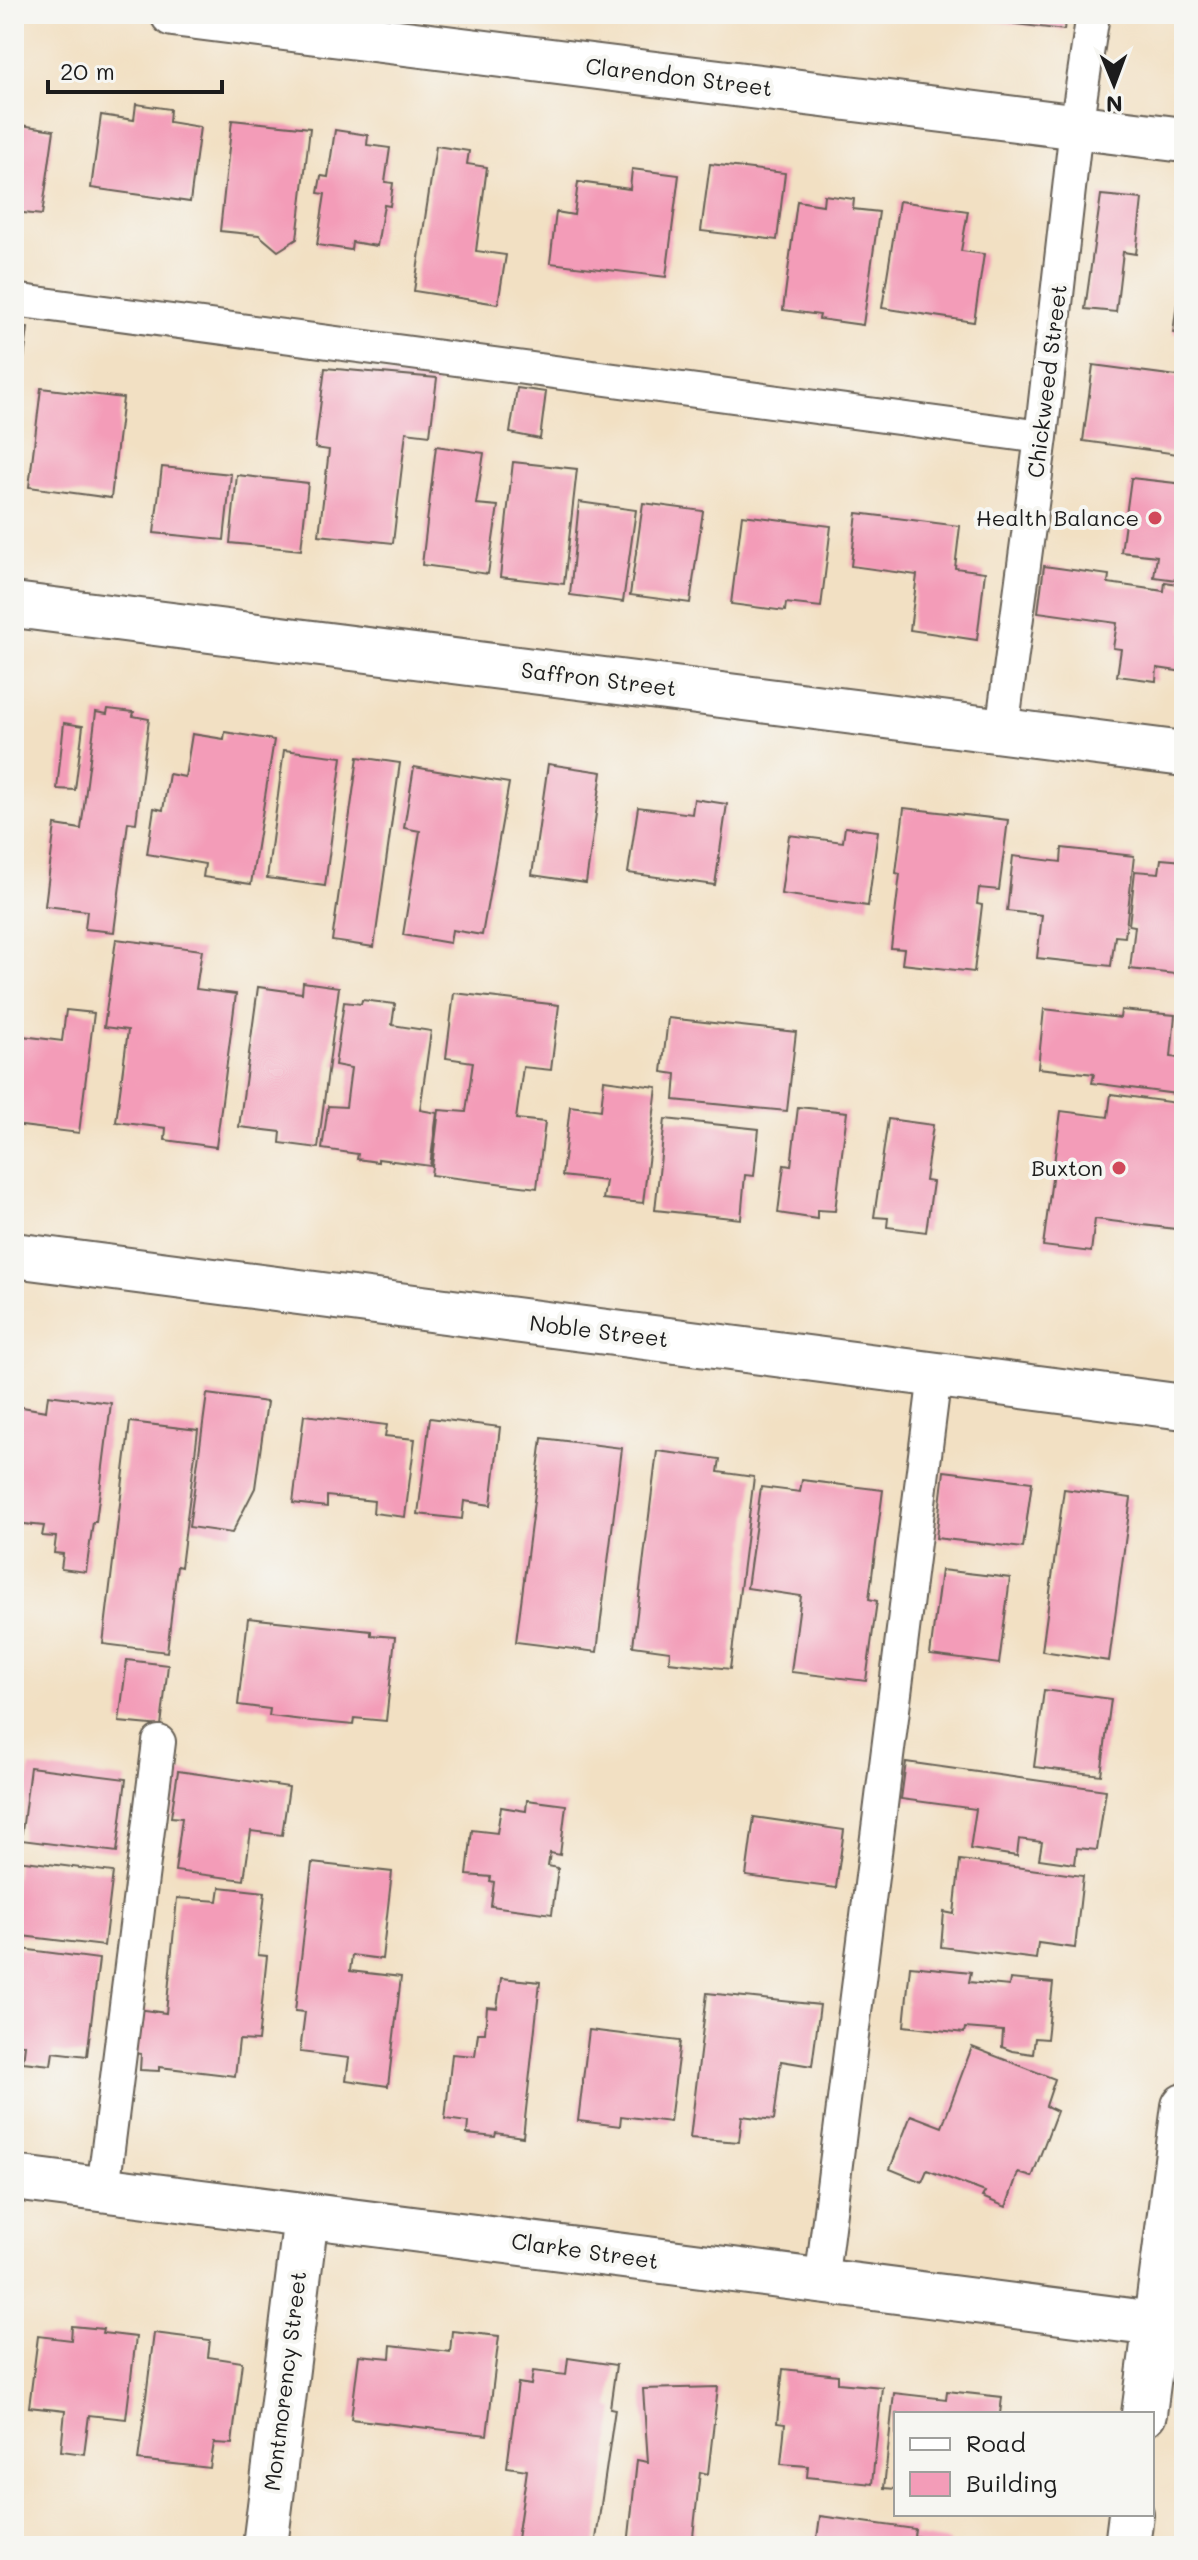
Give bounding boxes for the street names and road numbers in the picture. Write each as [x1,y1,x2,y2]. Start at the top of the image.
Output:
street label: Clarendon Street [584,51,774,102]
street label: Chickweed Street [1020,282,1073,479]
street label: Saffron Street [520,655,679,702]
street label: Noble Street [528,1308,670,1353]
street label: Clarke Street [510,2226,661,2275]
street label: Montmorency Street [257,2269,312,2493]

